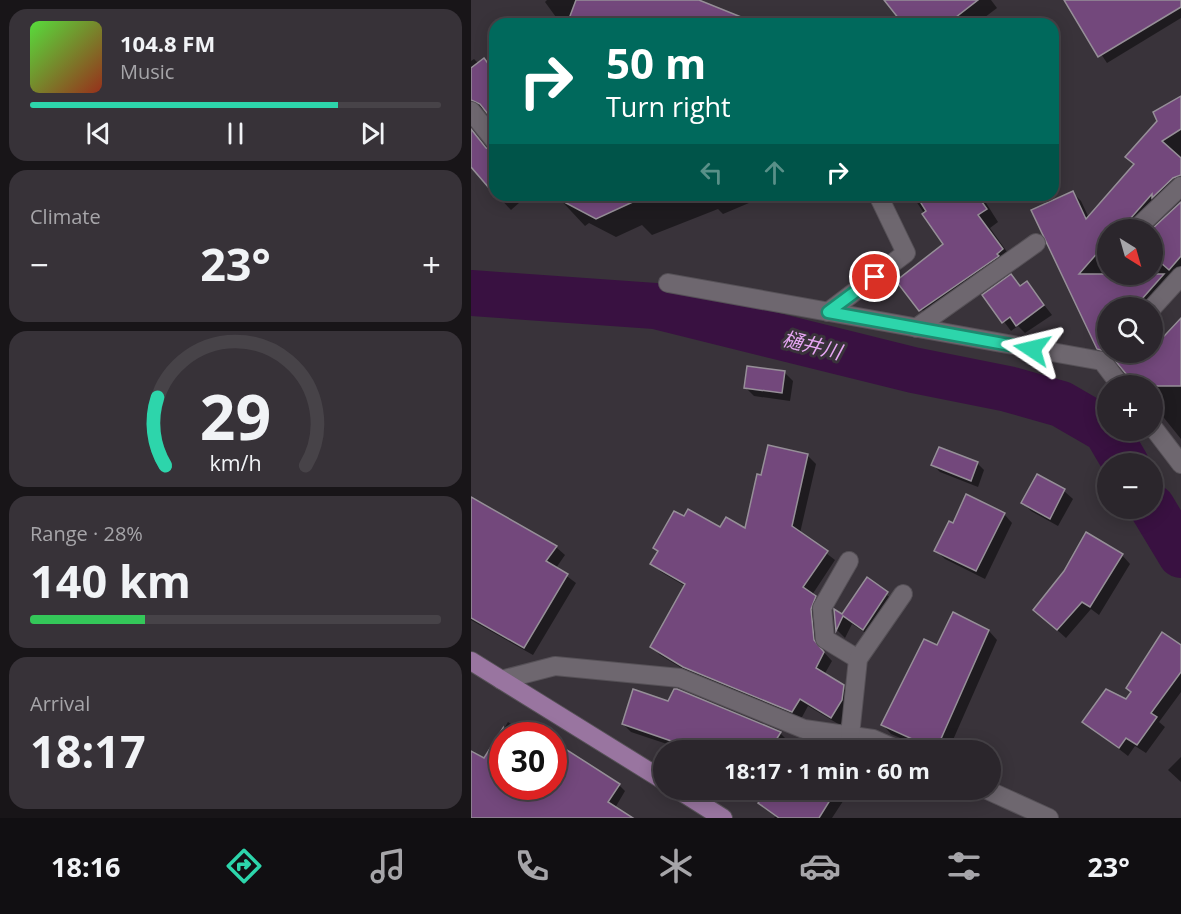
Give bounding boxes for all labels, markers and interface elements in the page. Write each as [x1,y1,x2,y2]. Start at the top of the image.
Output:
text: 104.8 FM [120,28,215,58]
text: 50 m [606,34,706,91]
icon: right [507,42,585,120]
text: Music [120,58,174,85]
text: Turn right [606,88,731,125]
icon: previous [82,117,115,150]
icon: pause [219,117,252,150]
icon: next [356,117,389,150]
icon: left [695,156,728,189]
icon: ahead [758,156,791,189]
icon: right [821,156,854,189]
text: Climate [30,203,101,230]
north arrow [1097,219,1163,285]
map controls [1097,219,1163,519]
text: 23° [200,233,271,294]
text: − [30,242,49,287]
text: + [422,242,441,287]
pin [849,251,900,302]
icon: arrive [858,260,891,293]
button: search [1097,297,1163,363]
position arrow [1000,317,1064,381]
water label: 樋井川 [780,325,846,366]
text: 29 [200,373,271,458]
button: + [1097,375,1163,441]
text: km/h [209,448,262,477]
button: − [1097,453,1163,519]
text: Range · 28% [30,520,143,547]
text: 140 km [30,550,191,611]
text: Arrival [30,690,90,717]
text: 18:17 [30,720,146,781]
speed limit sign: 30 [489,722,567,800]
text: 18:17 · 1 min · 60 m [724,755,930,785]
icon: directions [223,845,265,887]
icon: music [367,845,409,887]
icon: phone [511,845,553,887]
icon: climate [655,845,697,887]
icon: car [799,845,841,887]
icon: filters [943,845,985,887]
text: 18:16 [51,848,121,885]
text: 23° [1087,848,1130,885]

